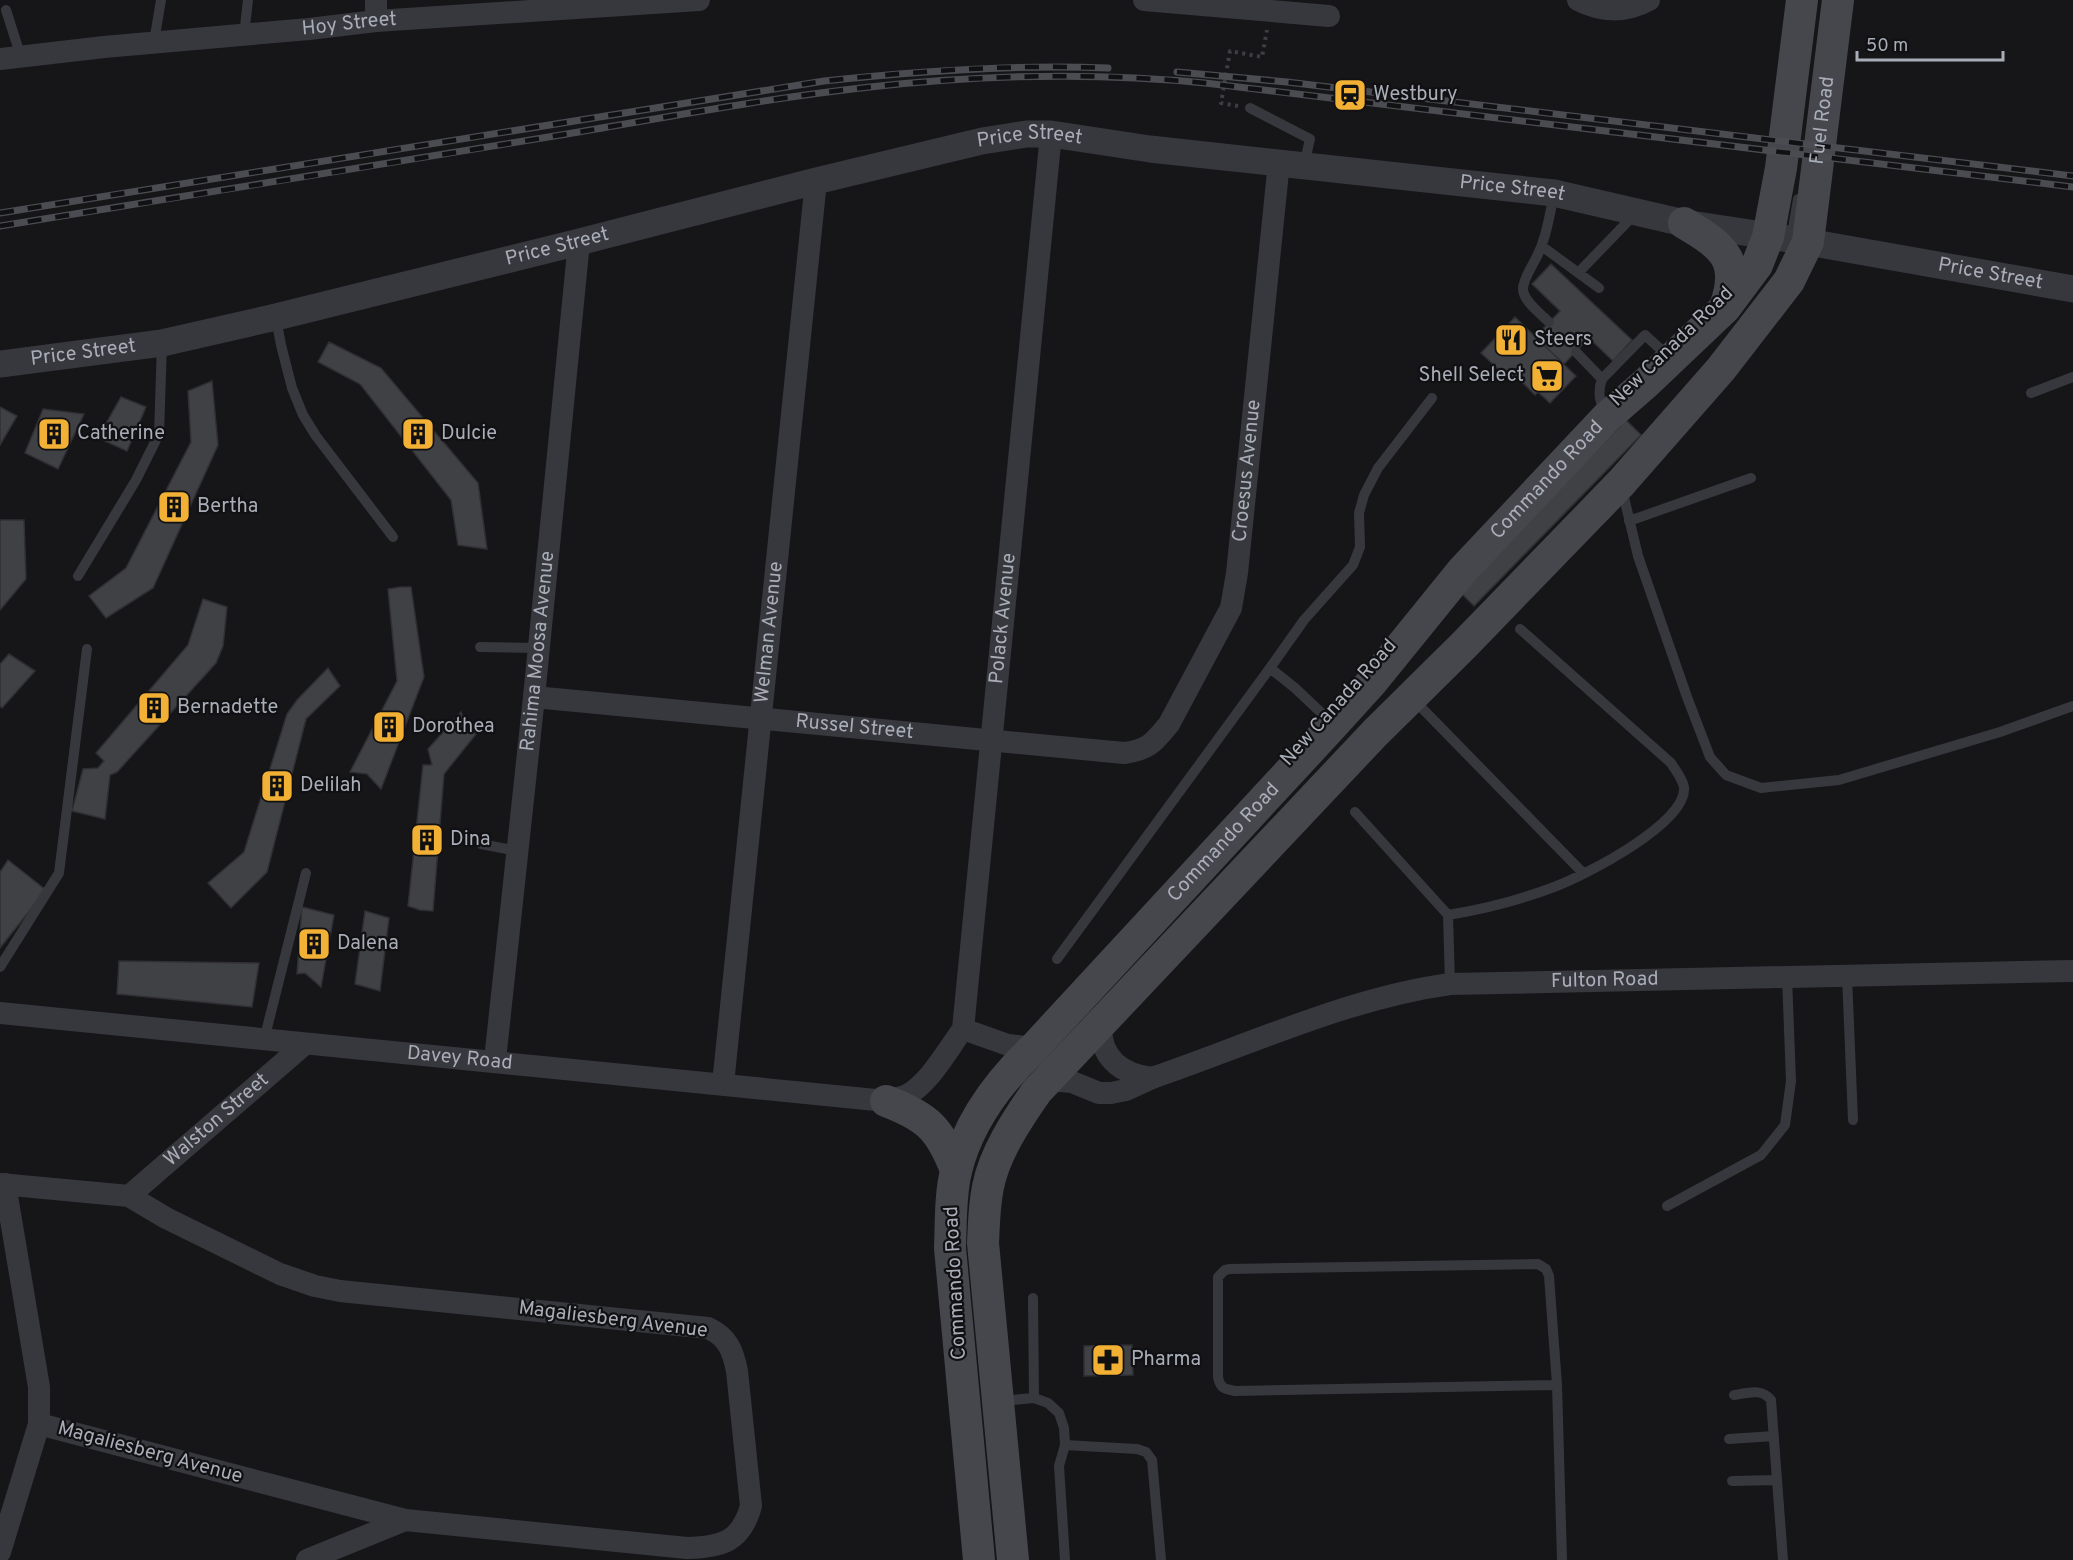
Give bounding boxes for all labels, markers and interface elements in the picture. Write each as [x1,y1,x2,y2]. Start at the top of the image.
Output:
street label: Hoy Street [301,7,398,43]
scale bar [1857,24,2002,62]
text: 50 m [1866,35,1908,58]
street label: Fuel Road [1805,75,1841,166]
station icon: Westbury [1332,77,1368,113]
place label: Westbury [1373,82,1457,108]
street label: Price Street [975,121,1084,155]
street label: Price Street [1458,170,1568,208]
street label: Price Street [503,222,612,273]
street label: Price Street [1936,252,2045,296]
street label: New Canada Road [1605,281,1739,413]
restaurant icon: Steers [1493,322,1529,358]
place label: Steers [1534,327,1592,353]
street label: Price Street [29,333,138,373]
supermarket icon: Shell Select [1529,358,1565,394]
place label: Shell Select [1418,363,1524,389]
street label: Croesus Avenue [1227,398,1268,543]
street label: Commando Road [1485,415,1610,545]
building icon: Catherine [36,416,72,452]
building icon: Dulcie [400,416,436,452]
place label: Catherine [77,421,165,447]
place label: Dulcie [441,421,497,447]
building icon: Bertha [156,489,192,525]
place label: Bertha [197,494,258,520]
street label: Rahima Moosa Avenue [515,550,561,753]
street label: Polack Avenue [984,552,1023,685]
street label: Welman Avenue [749,560,790,705]
street label: New Canada Road [1275,634,1403,772]
building icon: Bernadette [136,690,172,726]
place label: Bernadette [177,695,278,721]
building icon: Dorothea [371,709,407,745]
street label: Russel Street [794,709,915,746]
place label: Dorothea [412,714,495,740]
building icon: Delilah [259,768,295,804]
place label: Delilah [300,773,362,799]
street label: Commando Road [1162,777,1286,908]
building icon: Dina [409,822,445,858]
place label: Dina [450,827,491,853]
building icon: Dalena [296,926,332,962]
place label: Dalena [337,931,399,957]
street label: Fulton Road [1551,967,1659,995]
street label: Davey Road [406,1040,514,1077]
street label: Walston Street [159,1068,275,1173]
street label: Commando Road [939,1205,973,1361]
street label: Magaliesberg Avenue [517,1296,709,1344]
pharmacy icon: Pharma [1090,1342,1126,1378]
place label: Pharma [1131,1347,1201,1373]
street label: Magaliesberg Avenue [55,1416,245,1490]

